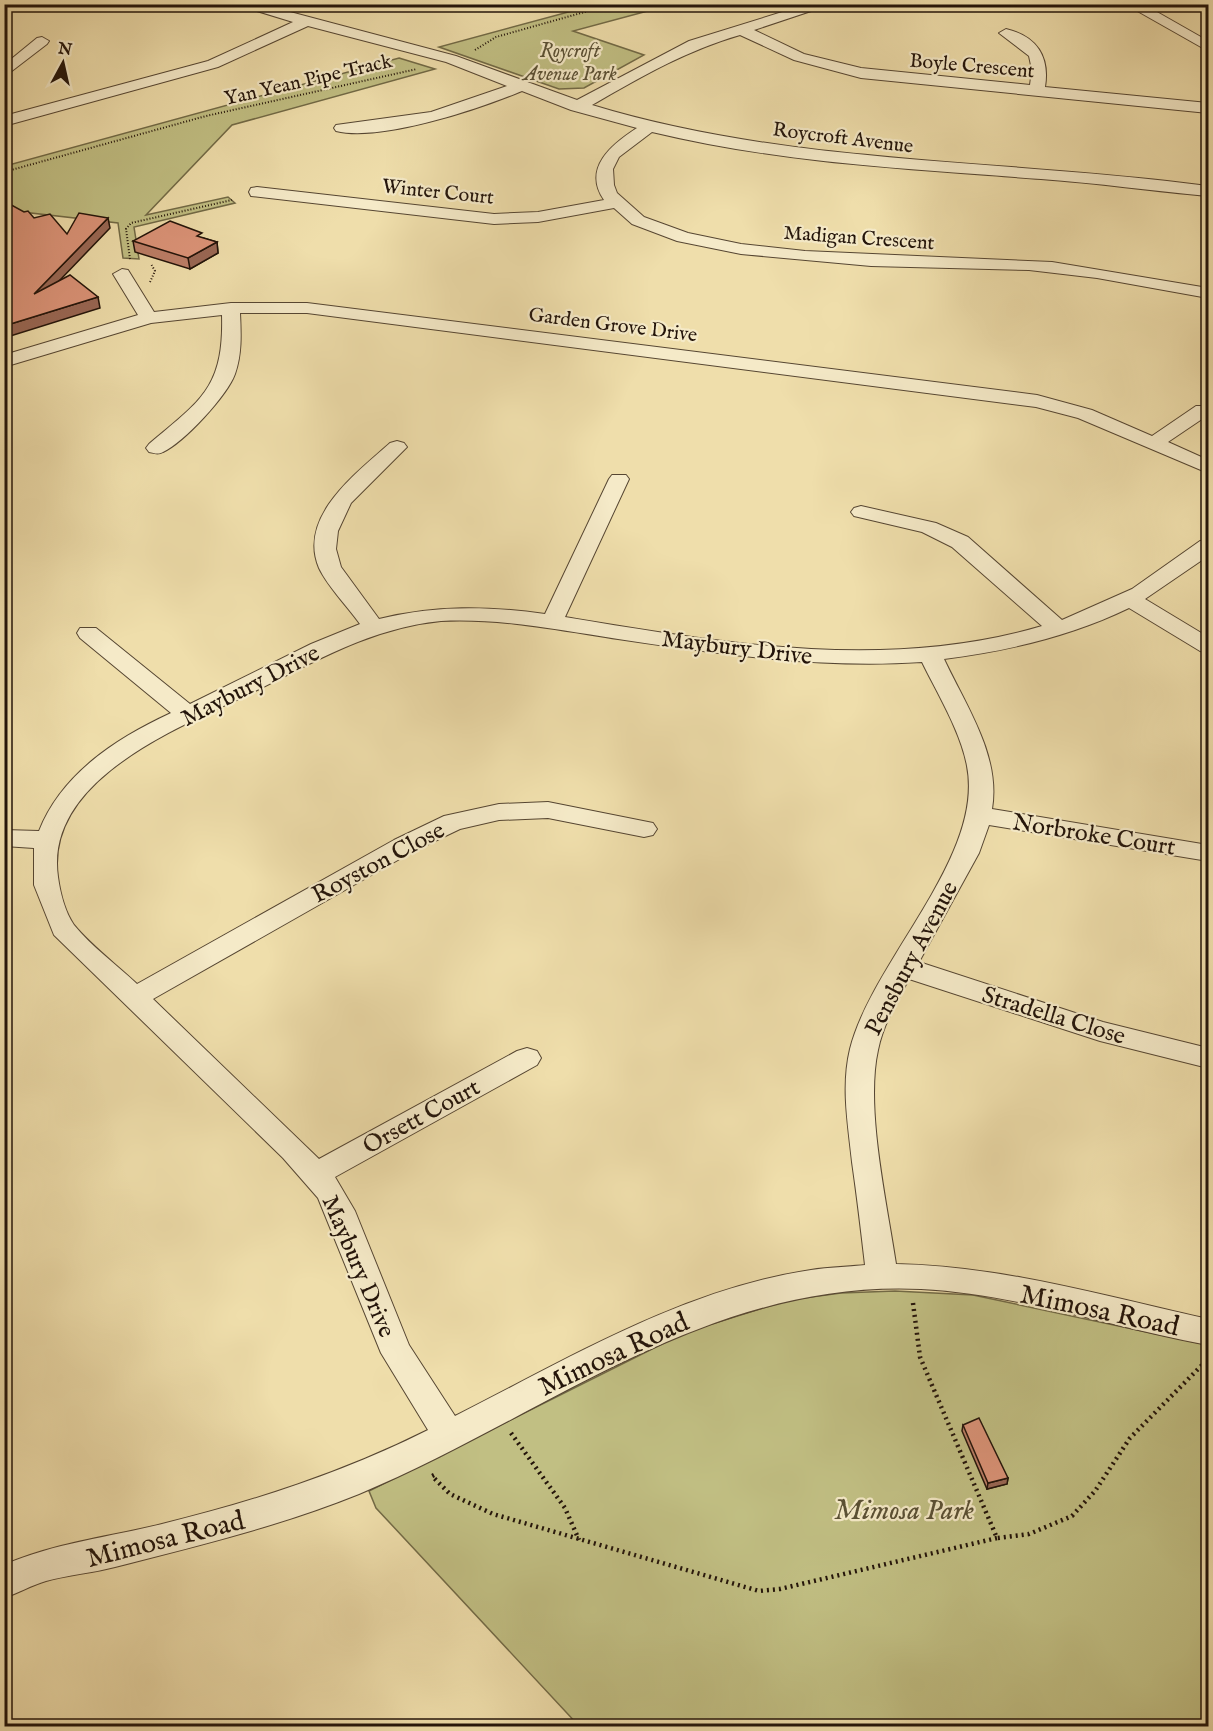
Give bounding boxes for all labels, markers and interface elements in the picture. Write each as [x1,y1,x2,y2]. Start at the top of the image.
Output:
north arrow [33,33,93,93]
text: N [56,39,73,61]
park label: Roycroft Avenue Park [521,39,617,87]
street label: Yan Yean Pipe Track [222,49,395,112]
street label: Boyle Crescent [908,49,1036,84]
street label: Roycroft Avenue [771,117,915,160]
street label: Winter Court [381,174,495,211]
street label: Madigan Crescent [783,221,935,256]
street label: Garden Grove Drive [527,303,698,348]
street label: Maybury Drive [660,624,814,673]
street label: Maybury Drive [176,638,325,735]
street label: Norbroke Court [1010,807,1177,864]
street label: Royston Close [307,815,451,911]
street label: Pensbury Avenue [859,876,966,1041]
street label: Stradella Close [978,980,1129,1053]
street label: Orsett Court [358,1072,486,1162]
street label: Maybury Drive [314,1191,401,1342]
street label: Mimosa Road [1017,1278,1182,1345]
street label: Mimosa Road [533,1305,695,1405]
park label: Mimosa Park [834,1494,974,1529]
street label: Mimosa Road [83,1504,248,1577]

